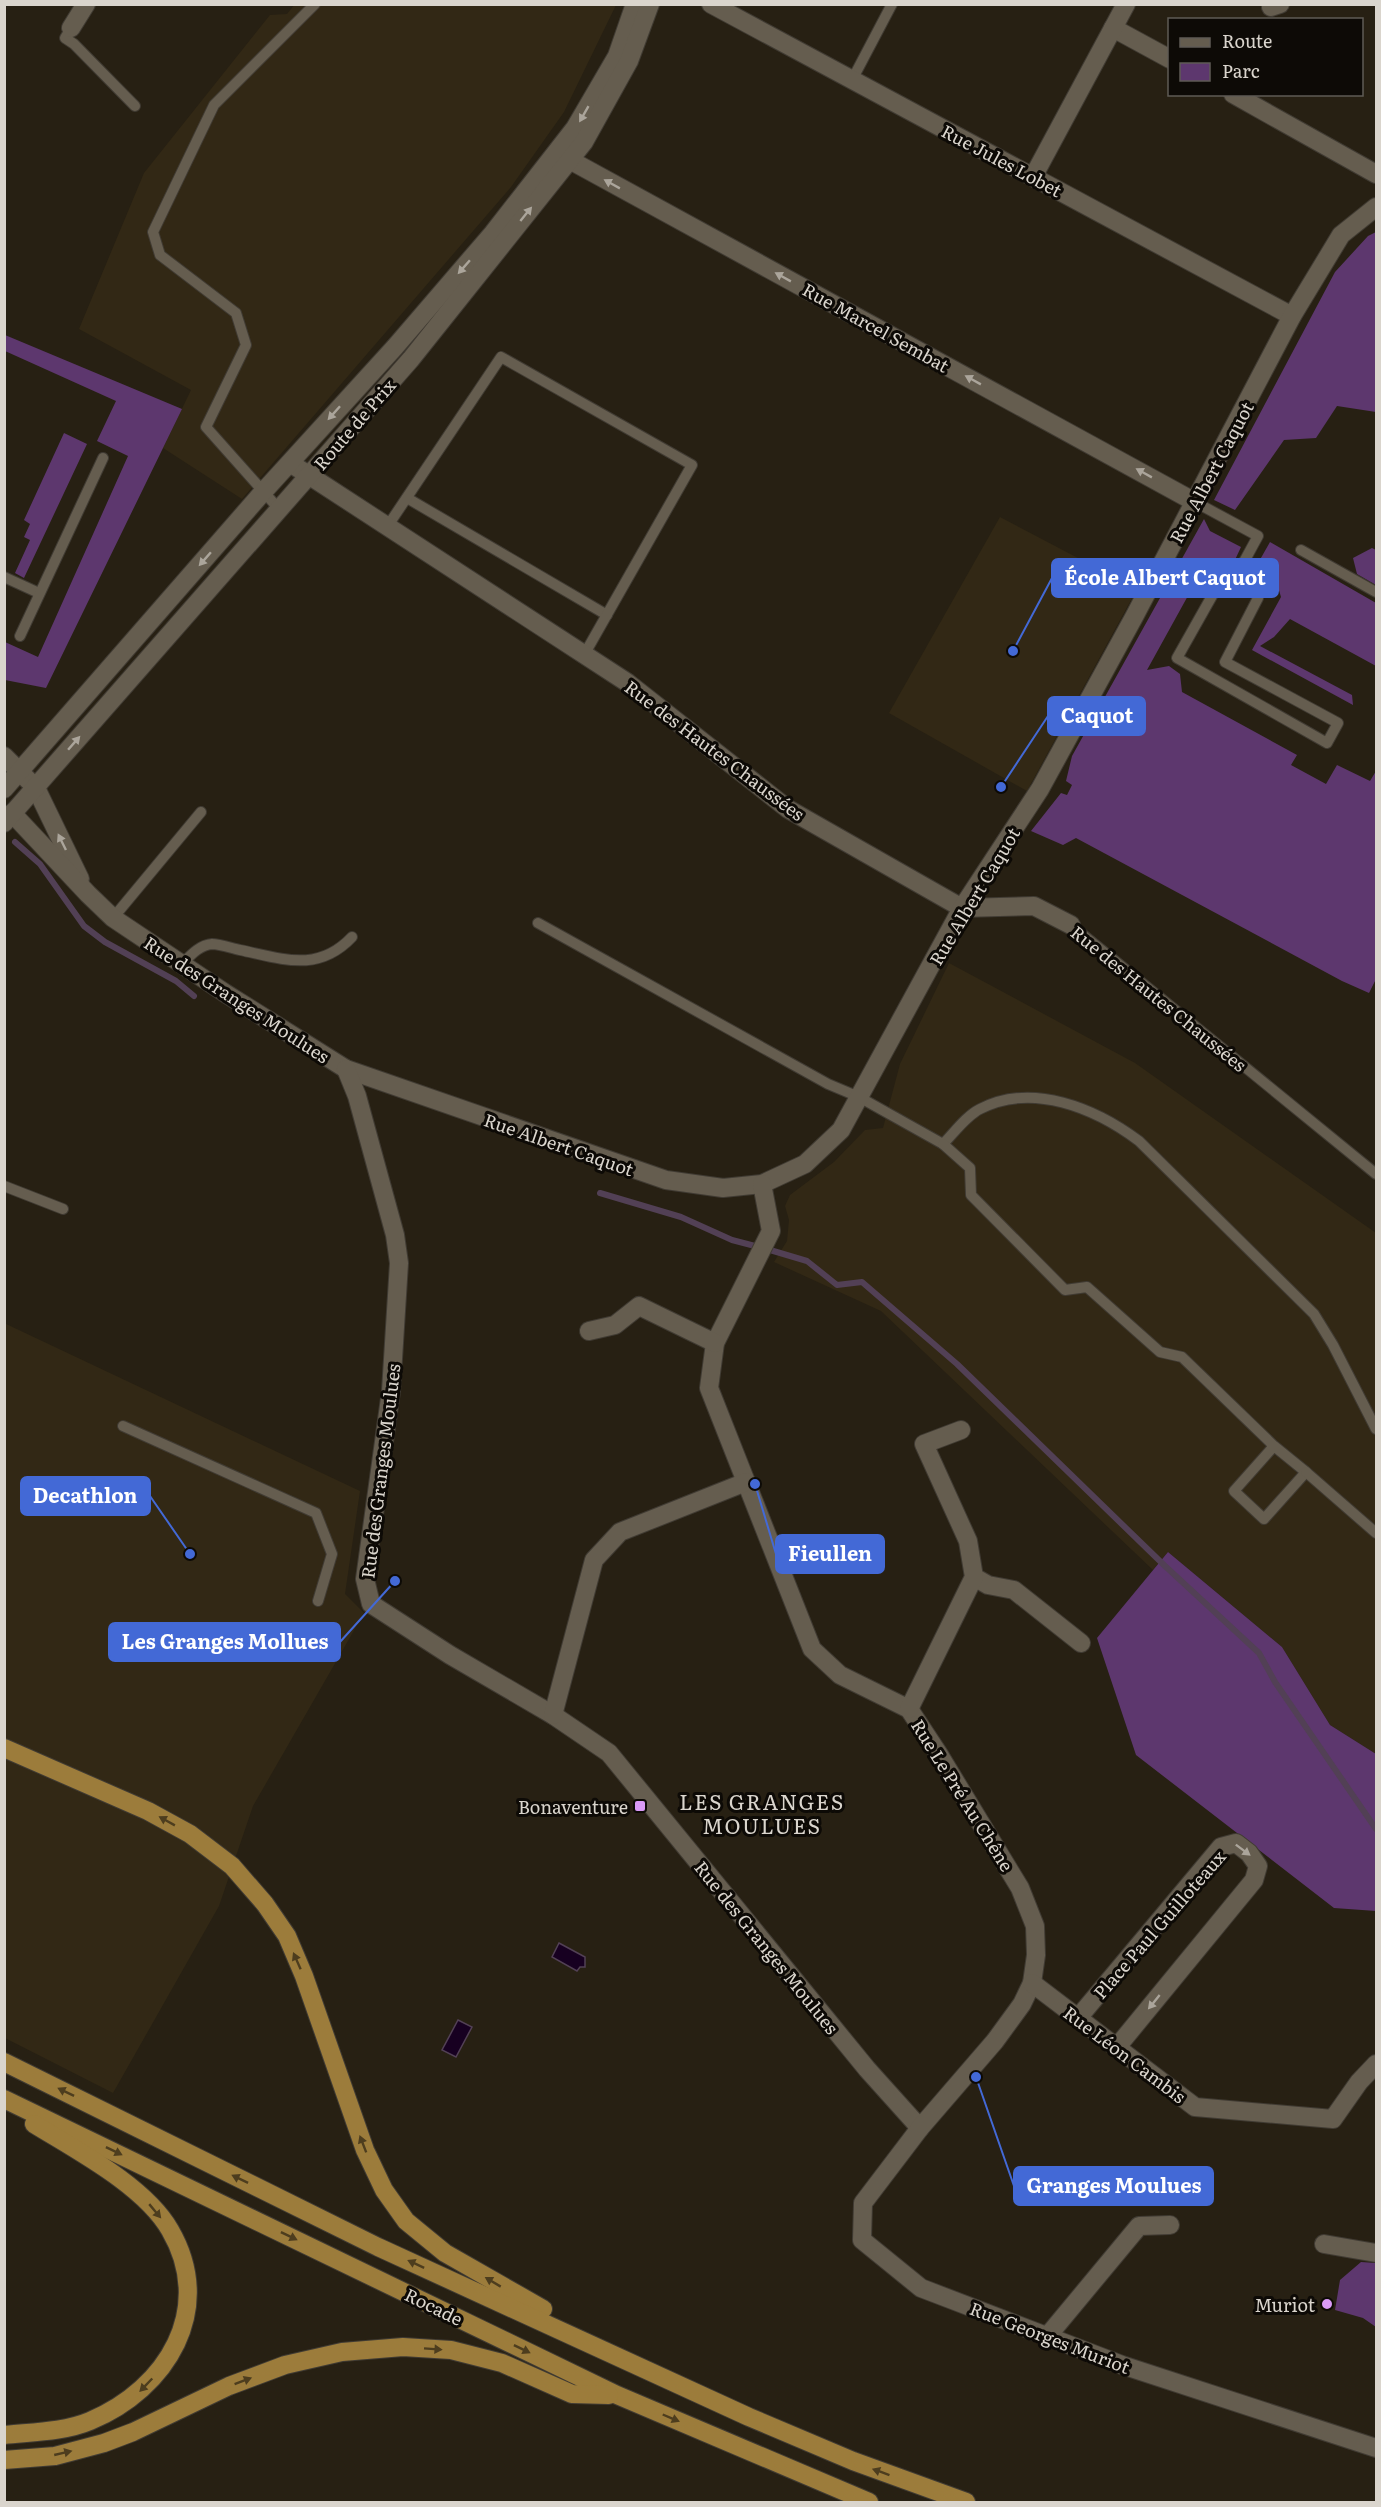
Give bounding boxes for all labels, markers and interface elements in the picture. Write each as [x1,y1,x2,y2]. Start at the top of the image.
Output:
legend [1168,18,1363,96]
text: Route [1222,27,1272,54]
text: Parc [1222,57,1260,84]
one-way arrow [579,106,589,123]
street label: Rue Jules Lobet [937,117,1068,203]
one-way arrow [603,179,620,189]
one-way arrow [519,206,532,222]
one-way arrow [457,259,470,275]
one-way arrow [774,272,791,282]
street label: Rue Marcel Sembat [798,275,955,379]
street label: Route de Prix [307,372,402,476]
one-way arrow [964,375,981,385]
street label: Rue Albert Caquot [1162,396,1260,548]
one-way arrow [328,405,341,420]
one-way arrow [1135,468,1152,478]
one-way arrow [199,551,212,566]
callout: École Albert Caquot [1052,559,1278,597]
text: École Albert Caquot [1064,561,1266,591]
street label: Rue des Hautes Chaussées [619,673,811,827]
callout: Caquot [1048,697,1145,735]
text: Caquot [1061,699,1134,729]
one-way arrow [68,736,81,751]
street label: Rue Albert Caquot [922,821,1026,970]
one-way arrow [57,833,67,850]
street label: Rue des Hautes Chaussées [1065,919,1253,1077]
street label: Rue des Granges Moulues [139,929,335,1069]
street label: Rue Albert Caquot [480,1106,638,1183]
street label: Rue des Granges Moulues [353,1362,407,1580]
callout: Decathlon [21,1477,150,1515]
text: Decathlon [33,1479,137,1509]
callout: Fieullen [776,1535,884,1573]
text: Fieullen [788,1537,872,1567]
callout: Les Granges Mollues [109,1623,340,1661]
text: Les Granges Mollues [122,1625,328,1655]
street label: Rue Le Pré Au Chêne [905,1714,1021,1876]
district label: LES GRANGES MOULUES [679,1785,845,1840]
place label: Bonaventure [518,1793,628,1820]
marker: Bonaventure [633,1799,647,1813]
one-way arrow [158,1816,175,1826]
street label: Place Paul Guilloteaux [1087,1843,1232,2005]
one-way arrow [1235,1843,1251,1856]
street label: Rue des Granges Moulues [688,1855,846,2039]
one-way arrow [292,1951,302,1969]
one-way arrow [1147,1994,1160,2010]
street label: Rue Léon Cambis [1058,1999,1192,2109]
one-way arrow [57,2088,74,2097]
one-way arrow [358,2135,368,2153]
one-way arrow [105,2147,122,2156]
callout: Granges Moulues [1014,2167,1213,2205]
text: Granges Moulues [1027,2169,1201,2199]
one-way arrow [232,2174,249,2184]
one-way arrow [148,2203,161,2218]
one-way arrow [281,2232,298,2241]
one-way arrow [407,2260,424,2269]
one-way arrow [485,2276,501,2287]
street label: Rocade [400,2280,468,2332]
place label: Muriot [1254,2291,1316,2318]
street label: Rue Georges Muriot [966,2294,1135,2380]
marker: Muriot [1320,2297,1334,2311]
one-way arrow [424,2344,443,2354]
one-way arrow [513,2344,530,2354]
one-way arrow [234,2375,252,2385]
one-way arrow [139,2378,153,2393]
one-way arrow [662,2414,680,2424]
one-way arrow [53,2448,72,2458]
one-way arrow [872,2466,890,2476]

